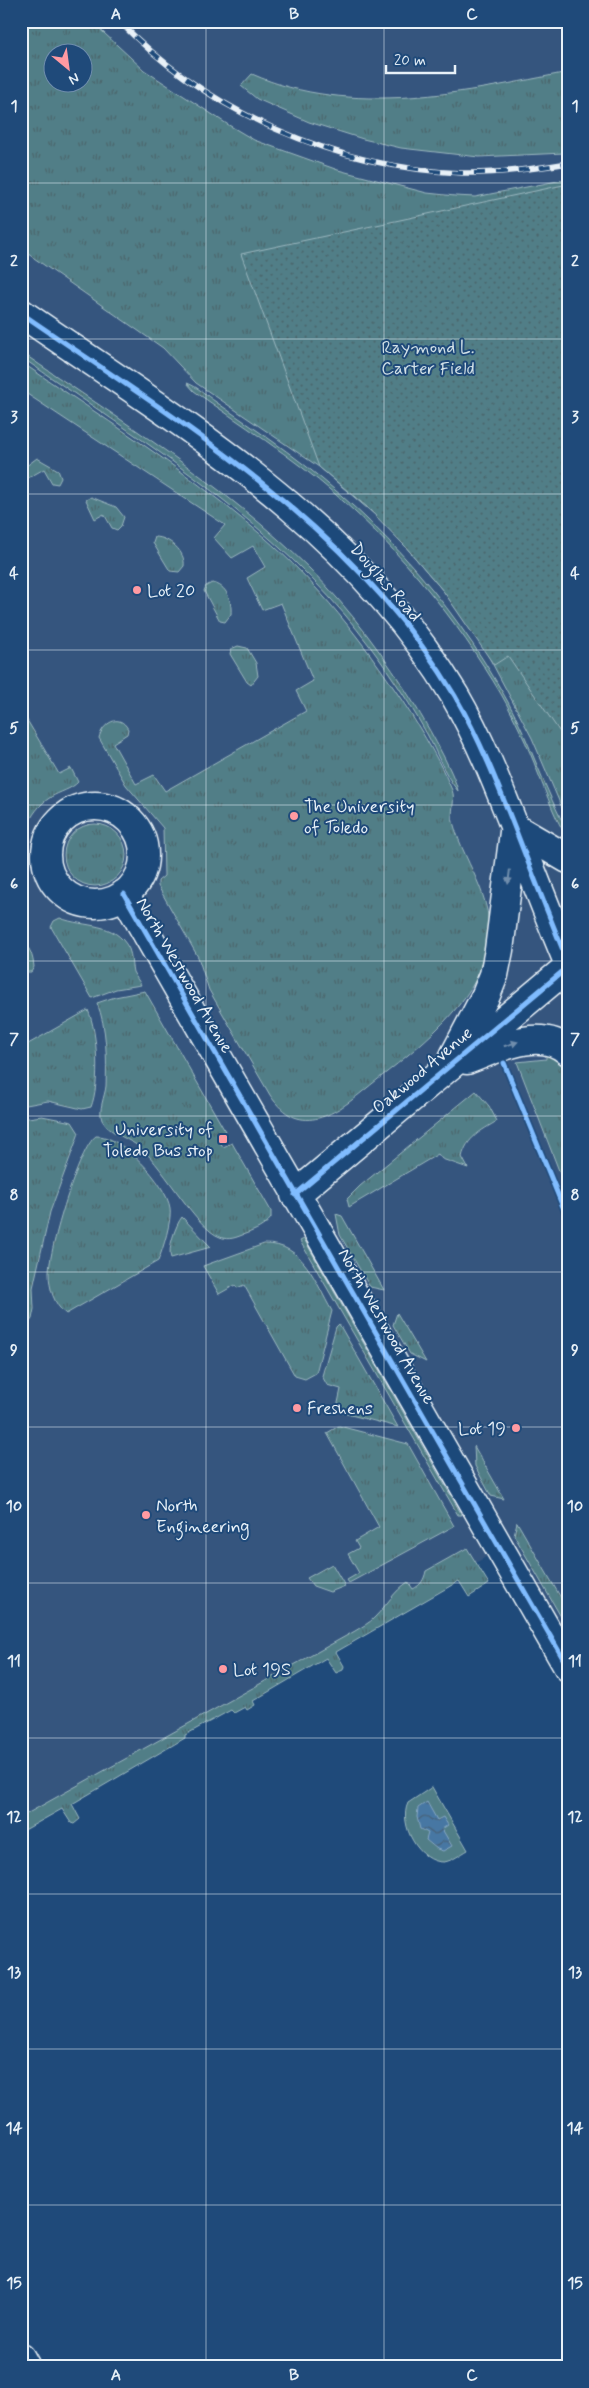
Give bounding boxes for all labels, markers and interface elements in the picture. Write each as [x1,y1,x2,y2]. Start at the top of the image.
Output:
text: A [111,4,121,25]
text: B [289,4,299,25]
text: C [466,4,478,25]
north arrow [42,42,92,92]
scale bar [386,42,455,74]
text: 20 m [394,51,426,71]
text: N [65,68,82,89]
text: 1 [10,96,18,117]
text: 1 [571,96,579,117]
text: 2 [10,251,18,272]
text: 2 [571,251,579,272]
park label: Raymond L. Carter Field [381,336,475,381]
text: 3 [10,407,18,428]
text: 3 [571,407,579,428]
street label: Douglas Road [343,538,426,629]
text: 4 [9,563,19,584]
text: 4 [570,563,580,584]
place label: Lot 20 [147,579,195,603]
marker: Lot 20 [131,584,143,596]
text: 5 [9,718,19,739]
text: 5 [570,718,580,739]
place label: The University of Toledo [304,795,415,840]
marker: The University of Toledo [288,810,300,822]
one-way arrow [505,869,513,885]
text: 6 [10,874,18,895]
text: 6 [571,874,579,895]
street label: North Westwood Avenue [130,893,239,1058]
street label: Oakwood Avenue [367,1022,478,1120]
text: 7 [9,1029,19,1050]
text: 7 [570,1029,580,1050]
one-way arrow [504,1040,519,1048]
place label: University of Toledo Bus stop [103,1118,213,1163]
marker: University of Toledo Bus stop [217,1133,229,1145]
text: 8 [9,1185,19,1206]
text: 8 [570,1185,580,1206]
street label: North Westwood Avenue [332,1244,441,1409]
text: 9 [10,1340,18,1361]
text: 9 [571,1340,579,1361]
place label: Freshens [307,1397,373,1421]
marker: Freshens [291,1402,303,1414]
place label: Lot 19 [458,1417,506,1441]
marker: Lot 19 [510,1422,522,1434]
place label: North Engineering [156,1494,250,1541]
text: 10 [6,1496,22,1517]
text: 10 [567,1496,583,1517]
marker: North Engineering [140,1509,152,1521]
text: 11 [7,1651,21,1672]
text: 11 [568,1651,582,1672]
place label: Lot 19S [233,1658,291,1682]
marker: Lot 19S [217,1663,229,1675]
text: 12 [6,1807,22,1828]
text: 12 [567,1807,583,1828]
text: 13 [7,1962,21,1983]
text: 13 [568,1962,582,1983]
text: 14 [6,2118,23,2139]
text: 14 [567,2118,584,2139]
text: 15 [6,2273,22,2294]
text: 15 [567,2273,583,2294]
text: A [111,2365,121,2386]
text: B [289,2365,299,2386]
text: C [466,2365,478,2386]

